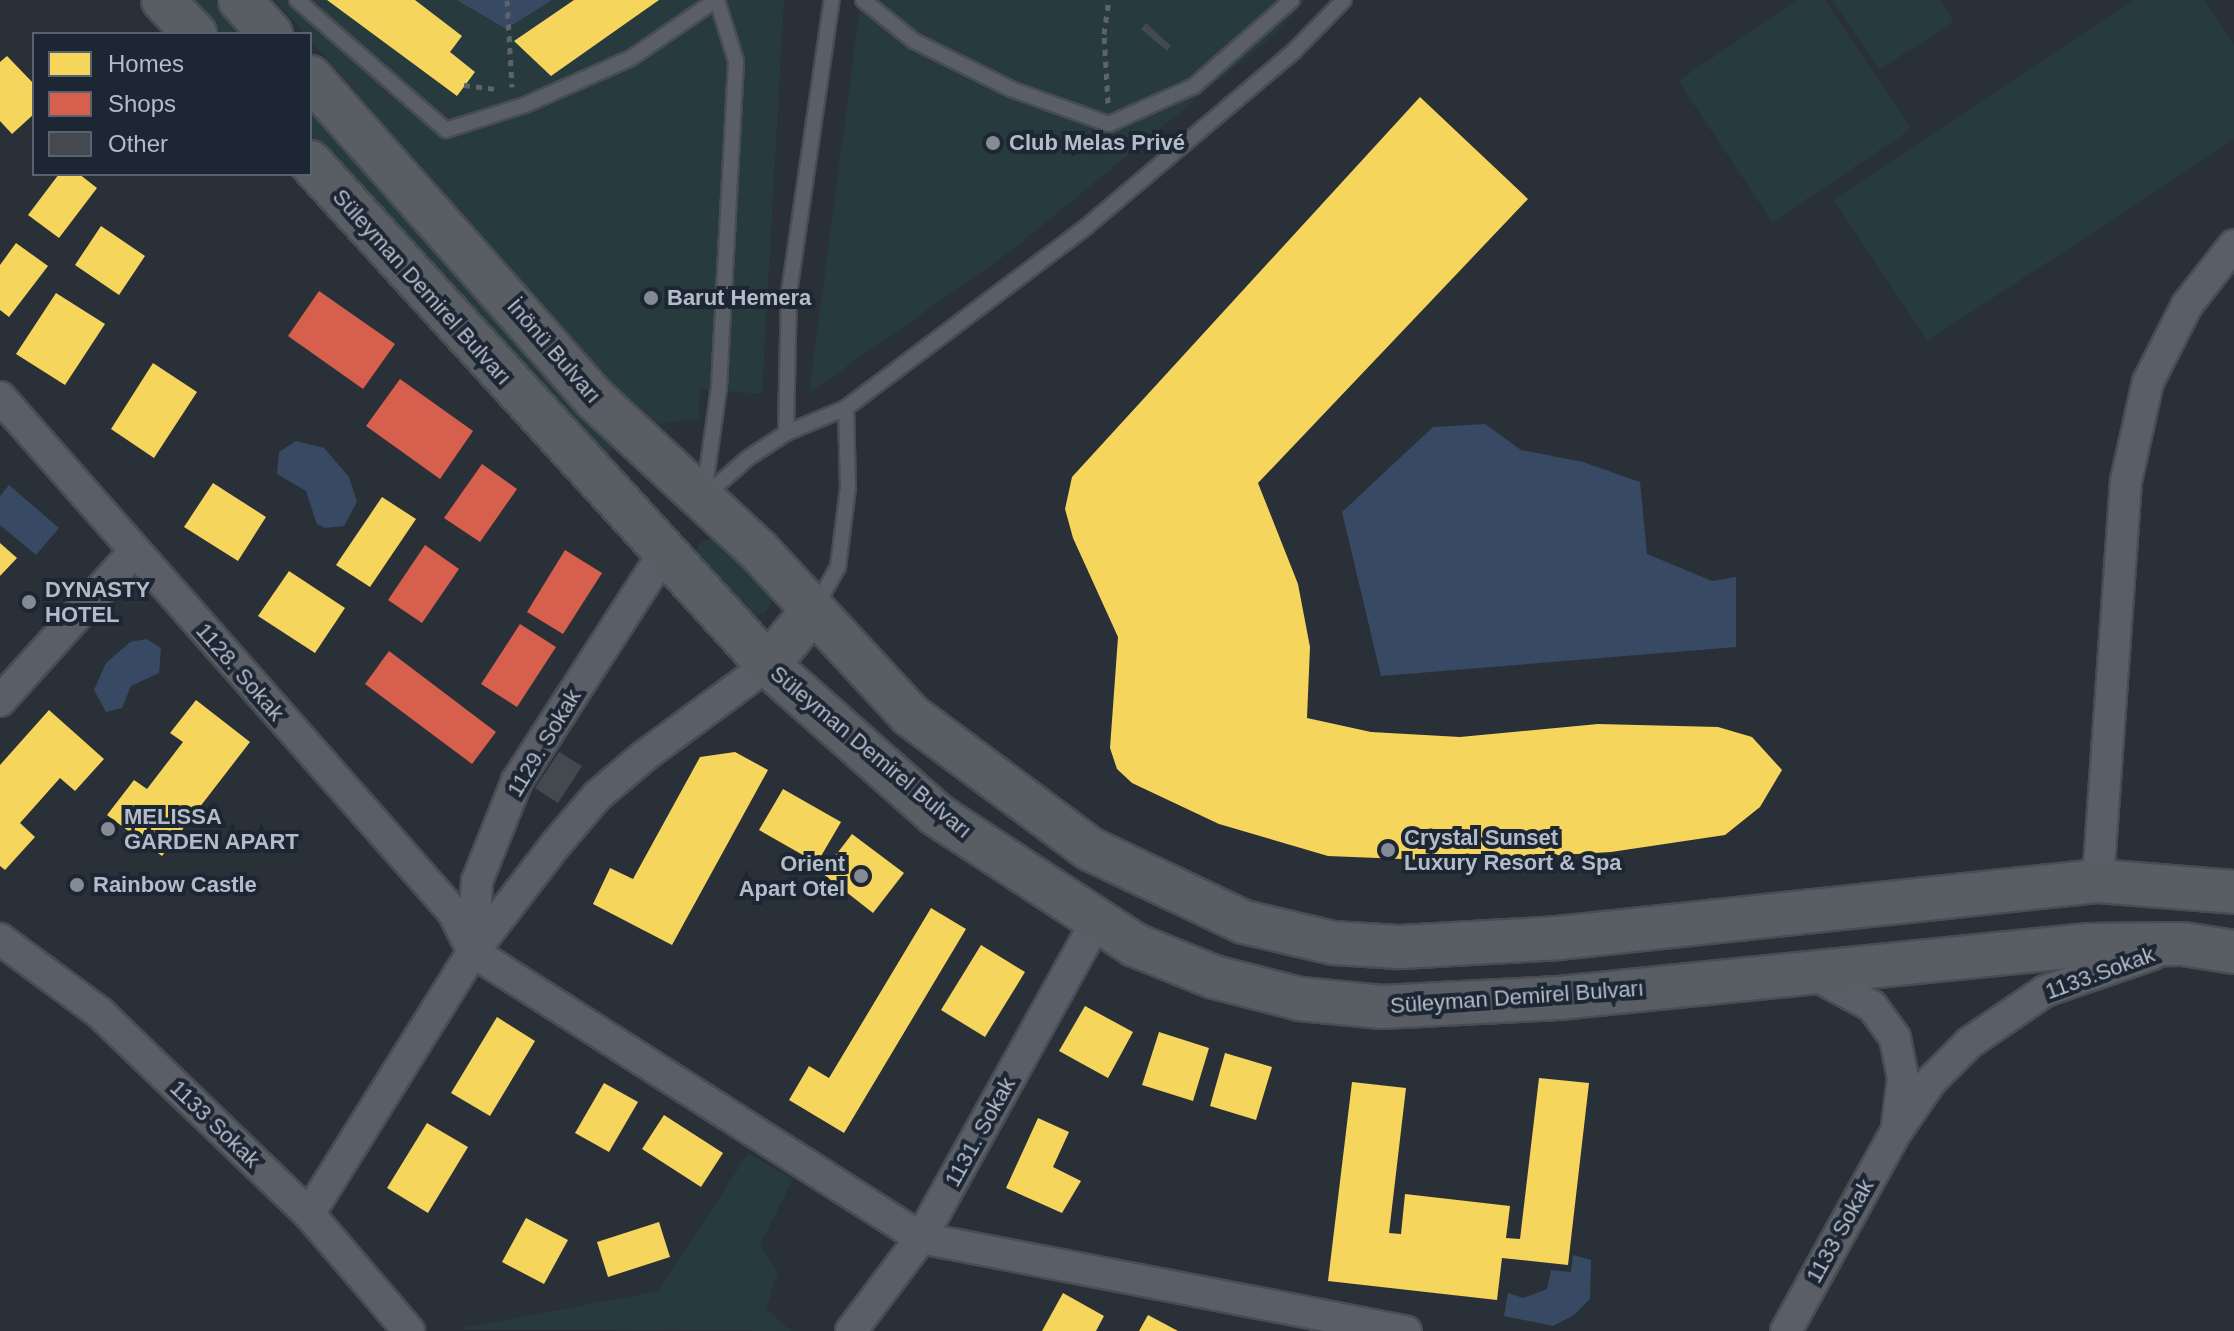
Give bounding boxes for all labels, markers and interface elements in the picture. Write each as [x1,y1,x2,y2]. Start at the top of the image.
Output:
legend [32,32,312,176]
text: Homes [108,50,184,77]
text: Shops [108,90,176,117]
text: Other [108,130,168,157]
place label: Club Melas Privé [1009,130,1185,156]
marker: Club Melas Privé [984,134,1002,152]
street label: Süleyman Demirel Bulvarı [327,184,517,390]
place label: Barut Hemera [667,285,811,311]
marker: Barut Hemera [642,289,660,307]
street label: İnönü Bulvarı [502,293,606,409]
place label: DYNASTY HOTEL [45,576,150,628]
marker: DYNASTY HOTEL [20,593,38,611]
street label: 1128. Sokak [190,618,290,726]
street label: Süleyman Demirel Bulvarı [765,660,977,844]
street label: 1129. Sokak [502,684,586,802]
place label: MELISSA GARDEN APART [124,803,300,854]
marker: MELISSA GARDEN APART [99,820,117,838]
place label: Crystal Sunset Luxury Resort & Spa [1404,824,1622,876]
marker: Crystal Sunset Luxury Resort & Spa [1379,841,1397,859]
place label: Orient Apart Otel [739,850,845,902]
marker: Orient Apart Otel [852,867,870,885]
place label: Rainbow Castle [93,872,257,898]
marker: Rainbow Castle [68,876,86,894]
street label: 1133.Sokak [2042,941,2158,1005]
street label: Süleyman Demirel Bulvarı [1389,975,1645,1019]
street label: 1131. Sokak [939,1073,1021,1191]
street label: 1133 Sokak [165,1075,265,1173]
street label: 1133 Sokak [1801,1174,1879,1288]

